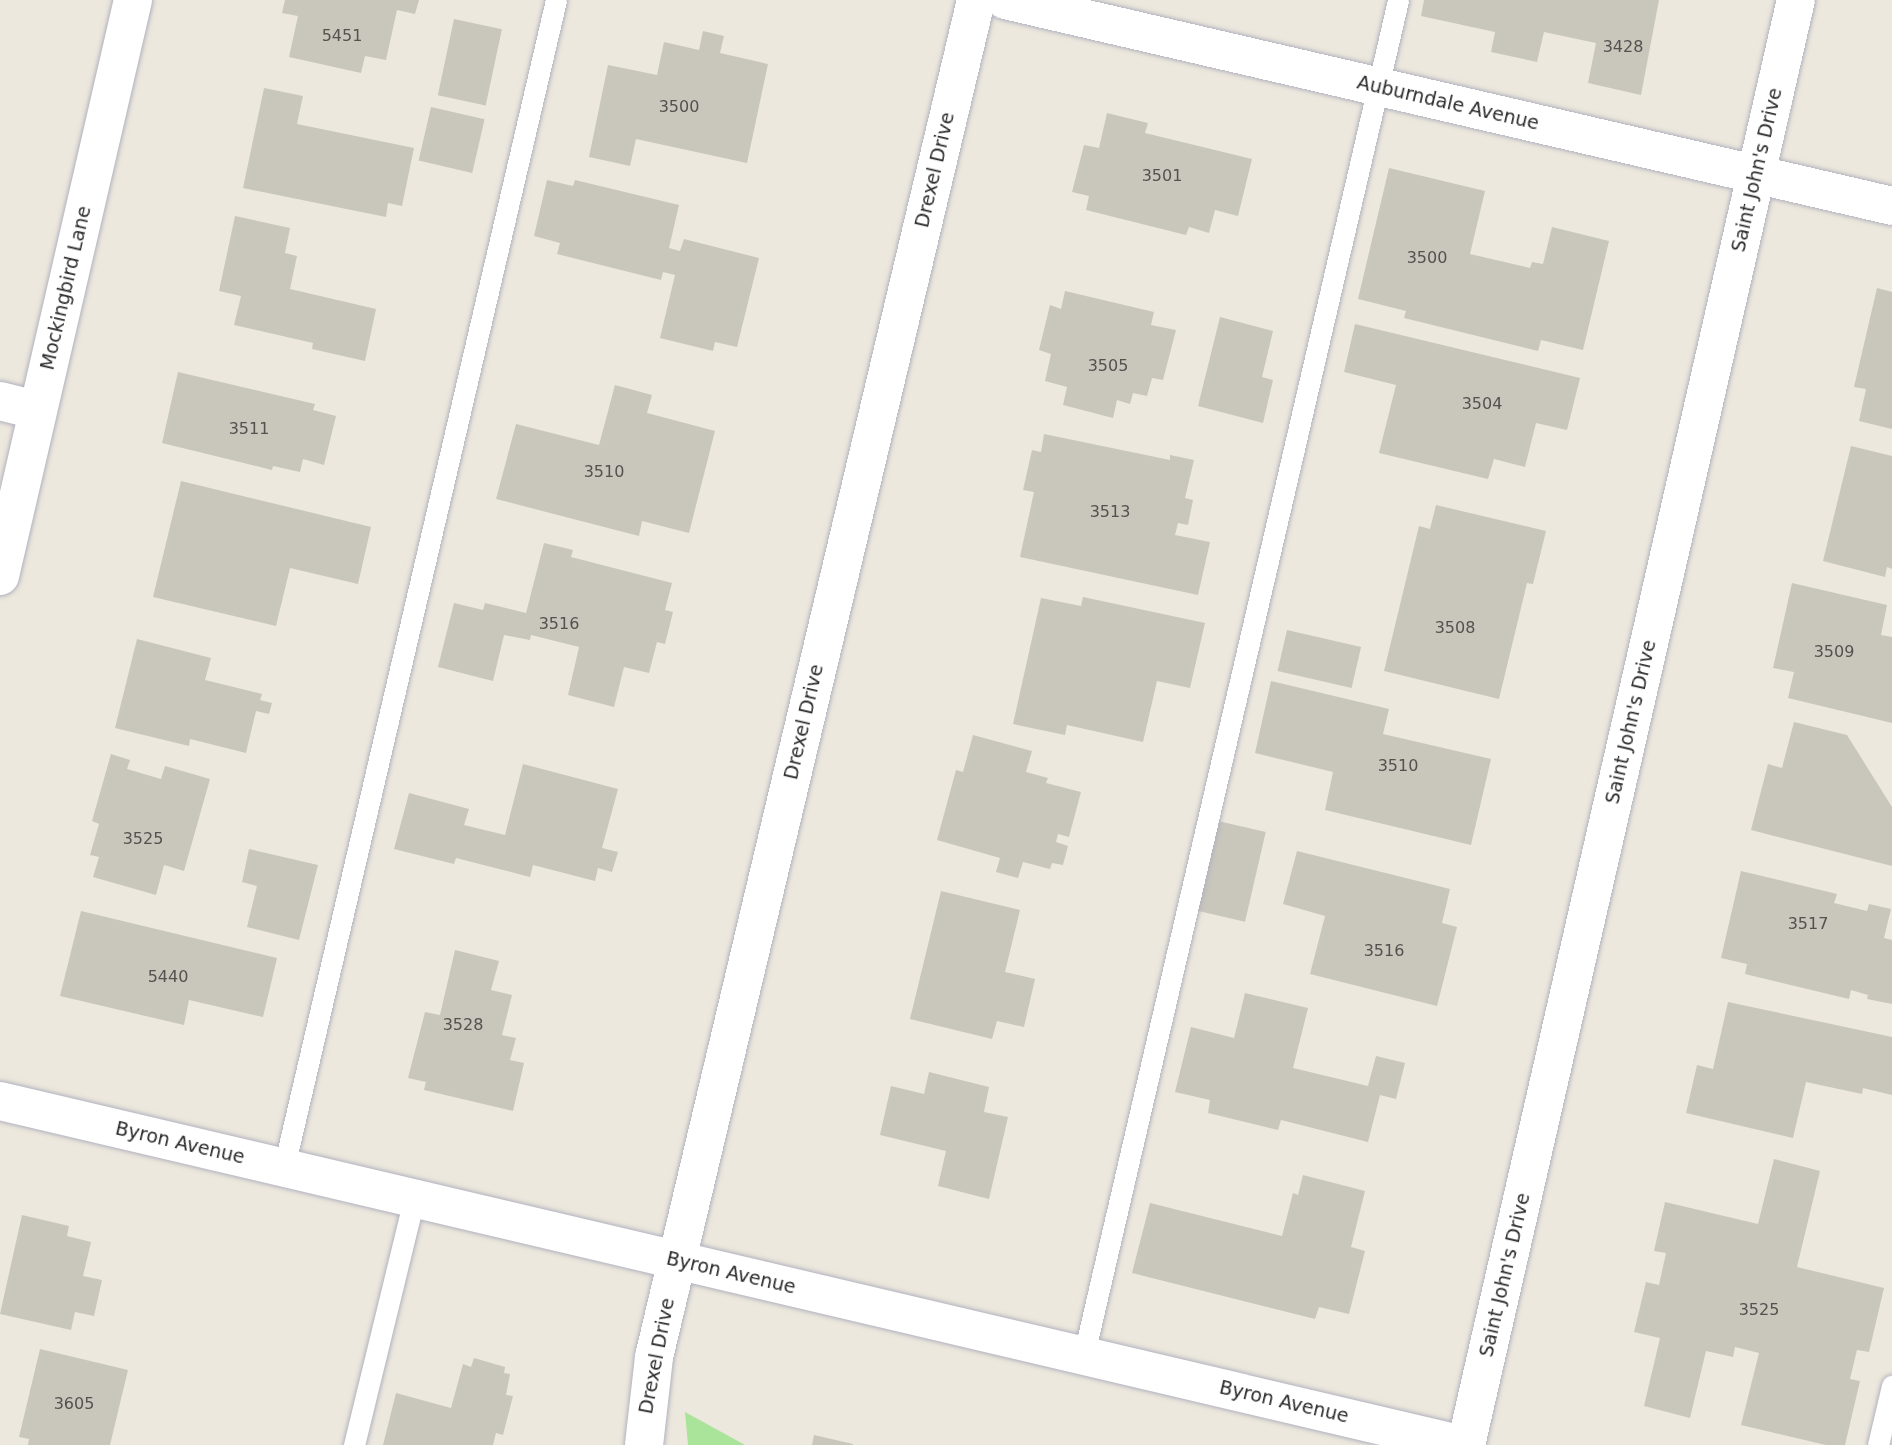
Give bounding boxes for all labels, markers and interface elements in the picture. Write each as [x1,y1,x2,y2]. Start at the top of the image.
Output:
house number: 5451 [322,26,362,46]
house number: 3428 [1603,37,1643,57]
street label: Auburndale Avenue [1355,71,1541,135]
street label: Saint John's Drive [1727,86,1787,254]
house number: 3500 [659,97,699,117]
street label: Drexel Drive [911,110,959,230]
house number: 3501 [1142,166,1182,186]
street label: Mockingbird Lane [36,204,96,372]
house number: 3500 [1407,248,1447,268]
house number: 3505 [1088,356,1128,376]
house number: 3504 [1462,394,1502,414]
house number: 3511 [229,419,269,439]
house number: 3510 [584,462,624,482]
house number: 3513 [1090,502,1130,522]
house number: 3516 [539,614,579,634]
house number: 3508 [1435,618,1475,638]
street label: Saint John's Drive [1601,638,1661,806]
house number: 3509 [1814,642,1854,662]
street label: Drexel Drive [780,662,828,782]
house number: 3510 [1378,756,1418,776]
house number: 3525 [123,829,163,849]
house number: 3517 [1788,914,1828,934]
house number: 3516 [1364,941,1404,961]
house number: 5440 [148,967,188,987]
house number: 3528 [443,1015,483,1035]
street label: Byron Avenue [113,1117,247,1169]
street label: Saint John's Drive [1475,1191,1535,1359]
street label: Byron Avenue [664,1247,798,1299]
street label: Drexel Drive [635,1296,679,1416]
house number: 3525 [1739,1300,1779,1320]
street label: Byron Avenue [1217,1376,1351,1428]
house number: 3605 [54,1394,94,1414]

